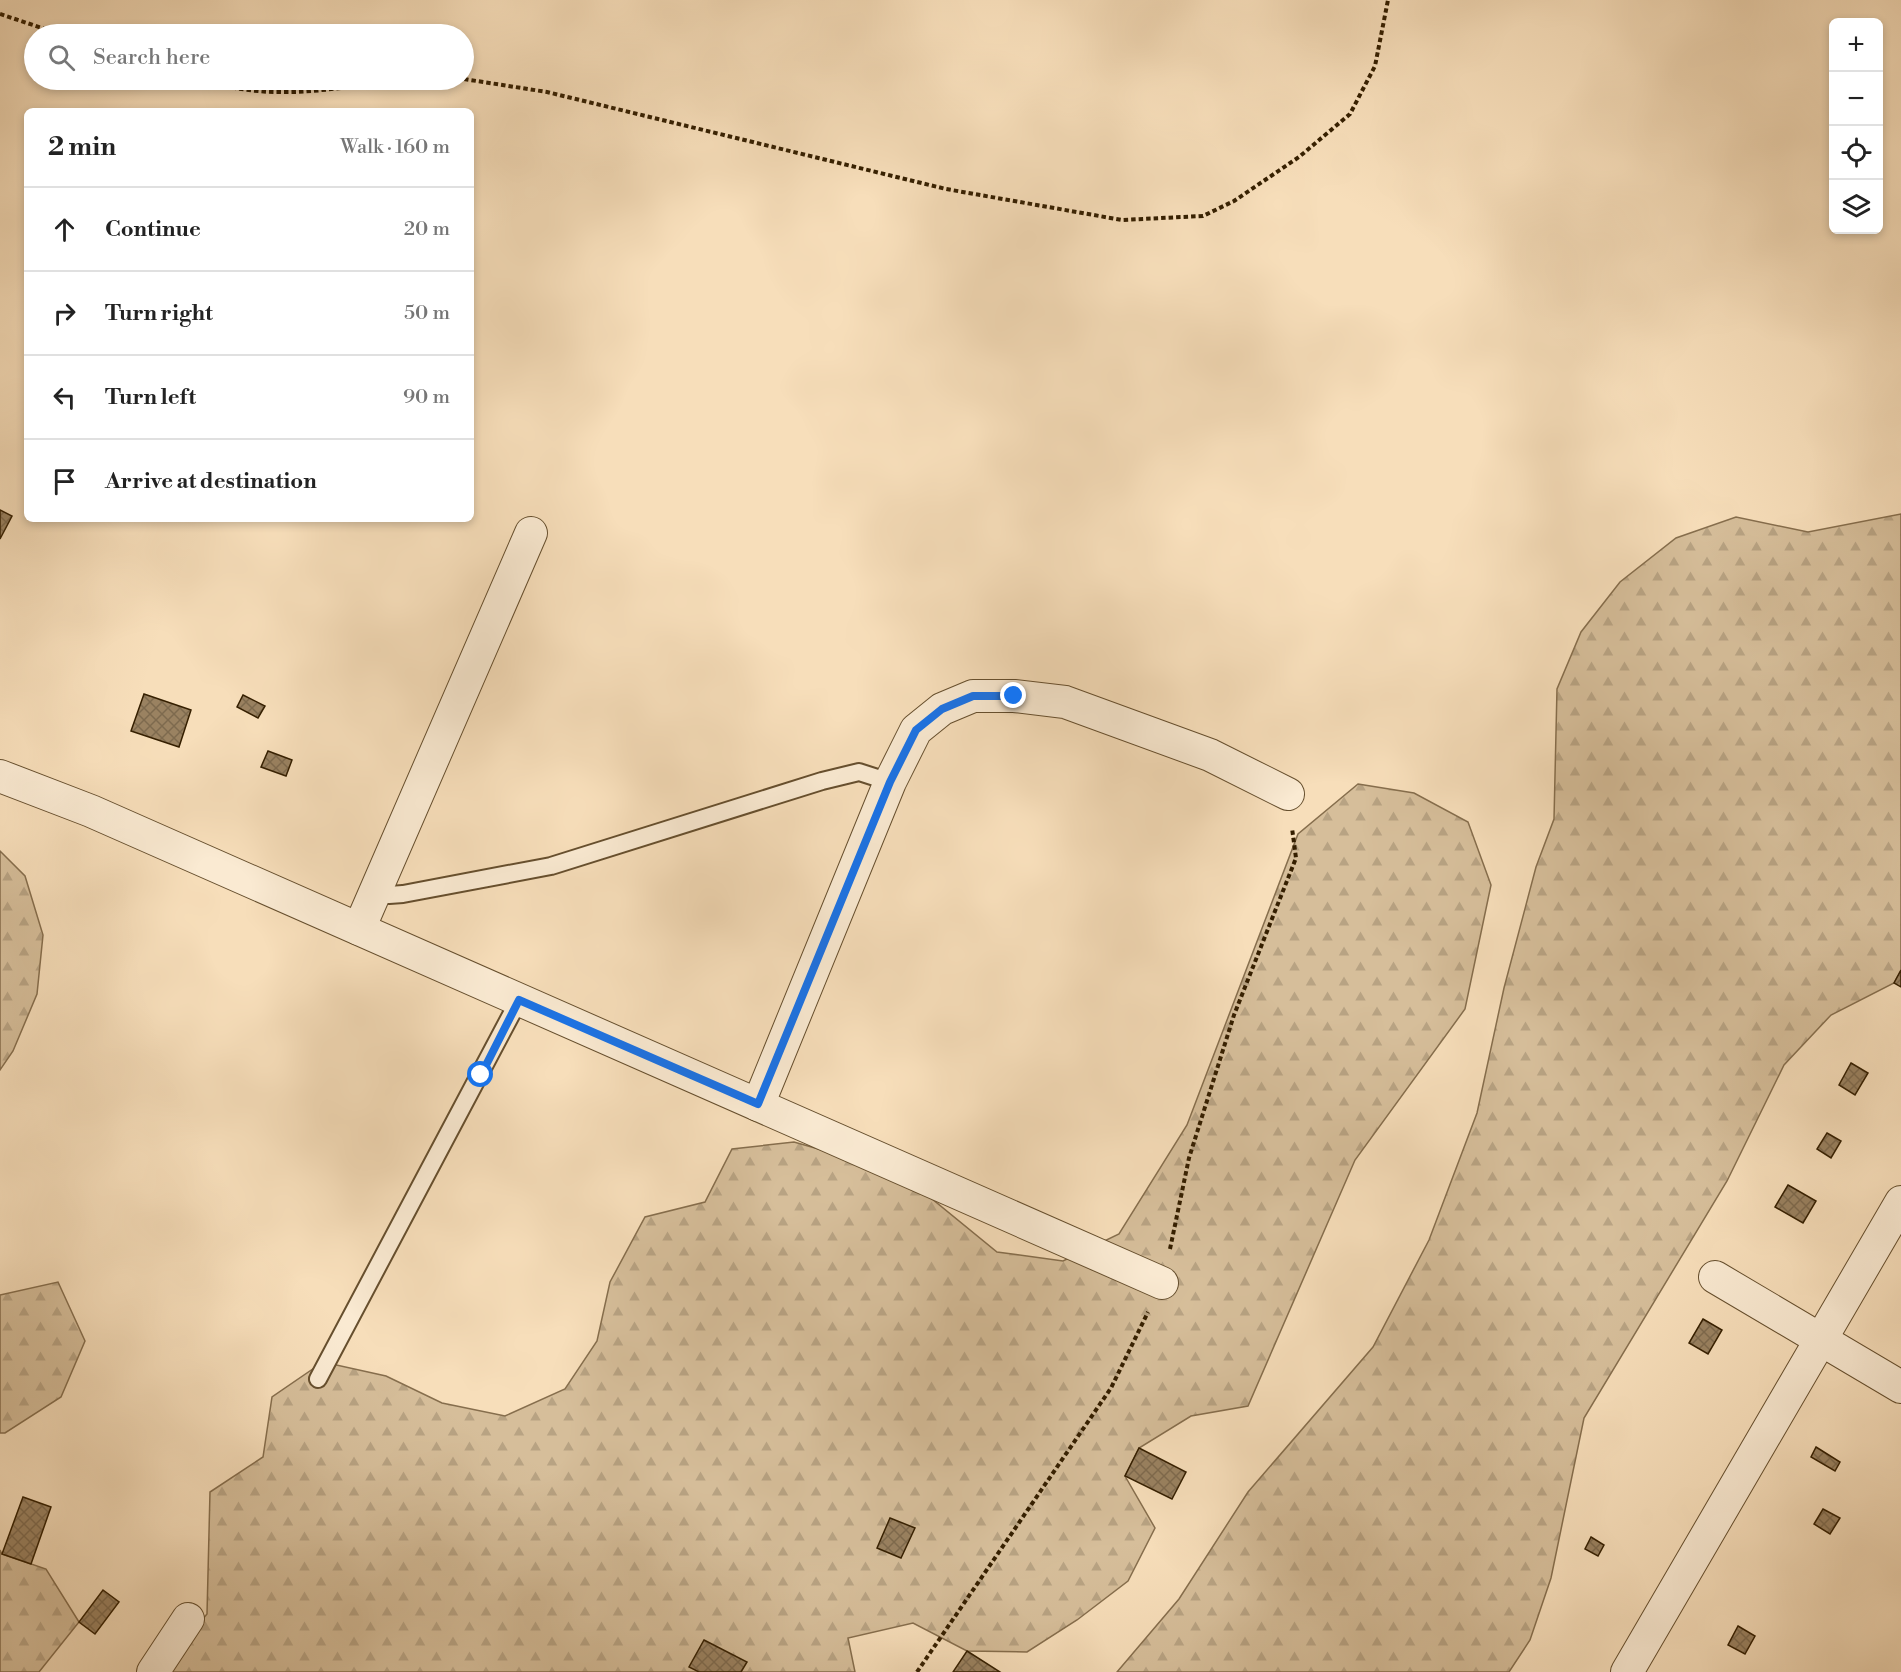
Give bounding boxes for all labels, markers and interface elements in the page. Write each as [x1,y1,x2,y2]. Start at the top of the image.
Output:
map controls [1829,18,1883,234]
button: + [1829,18,1883,72]
search box [24,24,474,90]
icon: search [45,41,78,74]
text: Search here [93,44,210,71]
button: − [1829,72,1883,126]
button: locate [1829,126,1883,180]
text: 2 min [48,131,116,163]
text: Walk · 160 m [340,135,450,160]
button: layers [1829,180,1883,234]
icon: ahead [48,213,81,246]
text: Continue [105,216,201,243]
text: 20 m [404,217,450,242]
icon: right [48,297,81,330]
text: Turn right [105,300,213,327]
text: 50 m [404,301,450,326]
icon: left [48,381,81,414]
text: Turn left [105,384,196,411]
text: 90 m [403,385,450,410]
icon: arrive [48,465,81,498]
text: Arrive at destination [105,468,317,495]
route end [1000,682,1026,708]
route start [467,1061,493,1087]

